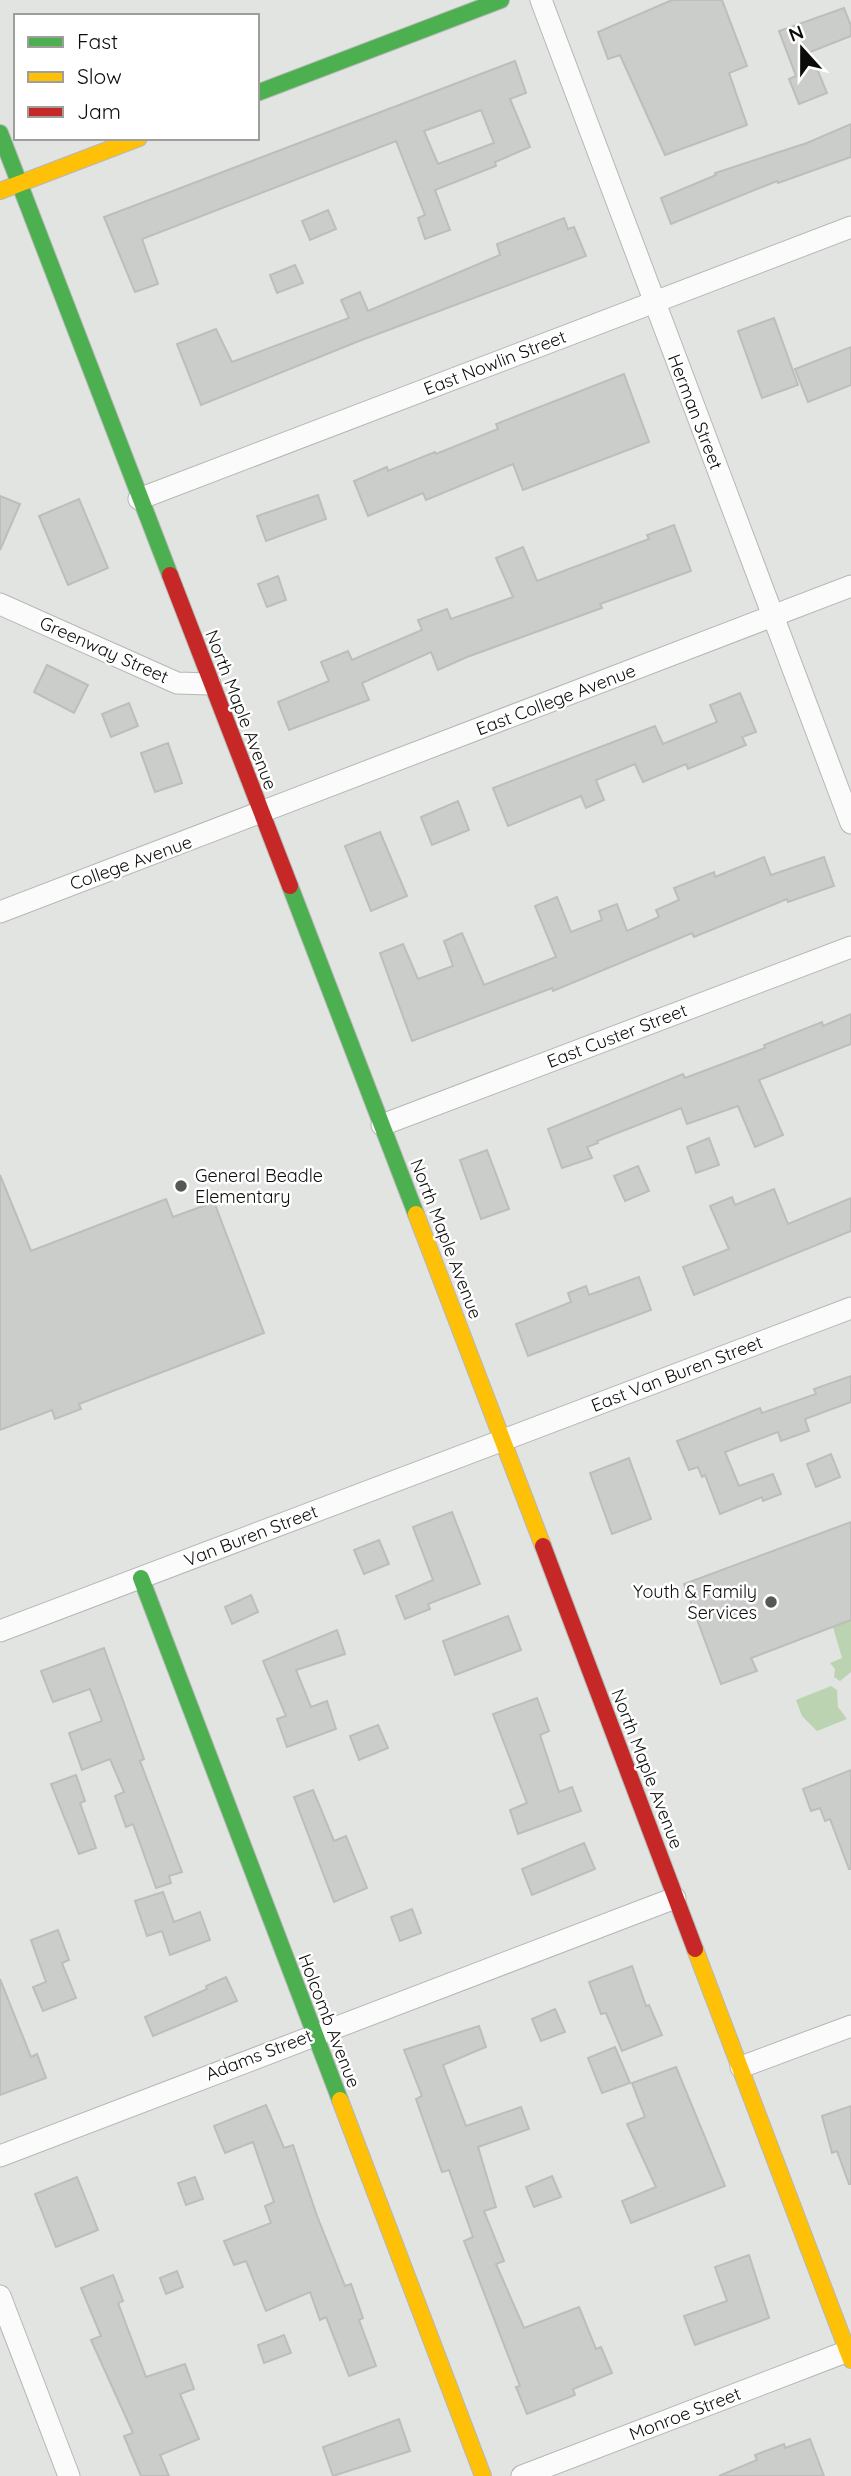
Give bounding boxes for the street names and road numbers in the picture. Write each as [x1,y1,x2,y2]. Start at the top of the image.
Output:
street label: East Nowlin Street [420,325,569,400]
street label: Herman Street [663,351,728,473]
street label: Greenway Street [36,611,172,688]
street label: North Maple Avenue [200,627,283,793]
street label: East College Avenue [473,659,639,741]
street label: College Avenue [67,830,195,895]
street label: East Custer Street [543,998,690,1073]
street label: North Maple Avenue [405,1156,488,1322]
street label: East Van Buren Street [588,1330,766,1417]
street label: Van Buren Street [181,1500,321,1572]
street label: North Maple Avenue [606,1686,689,1852]
street label: Holcomb Avenue [293,1951,366,2091]
street label: Adams Street [202,2024,315,2085]
street label: Monroe Street [626,2382,744,2445]

